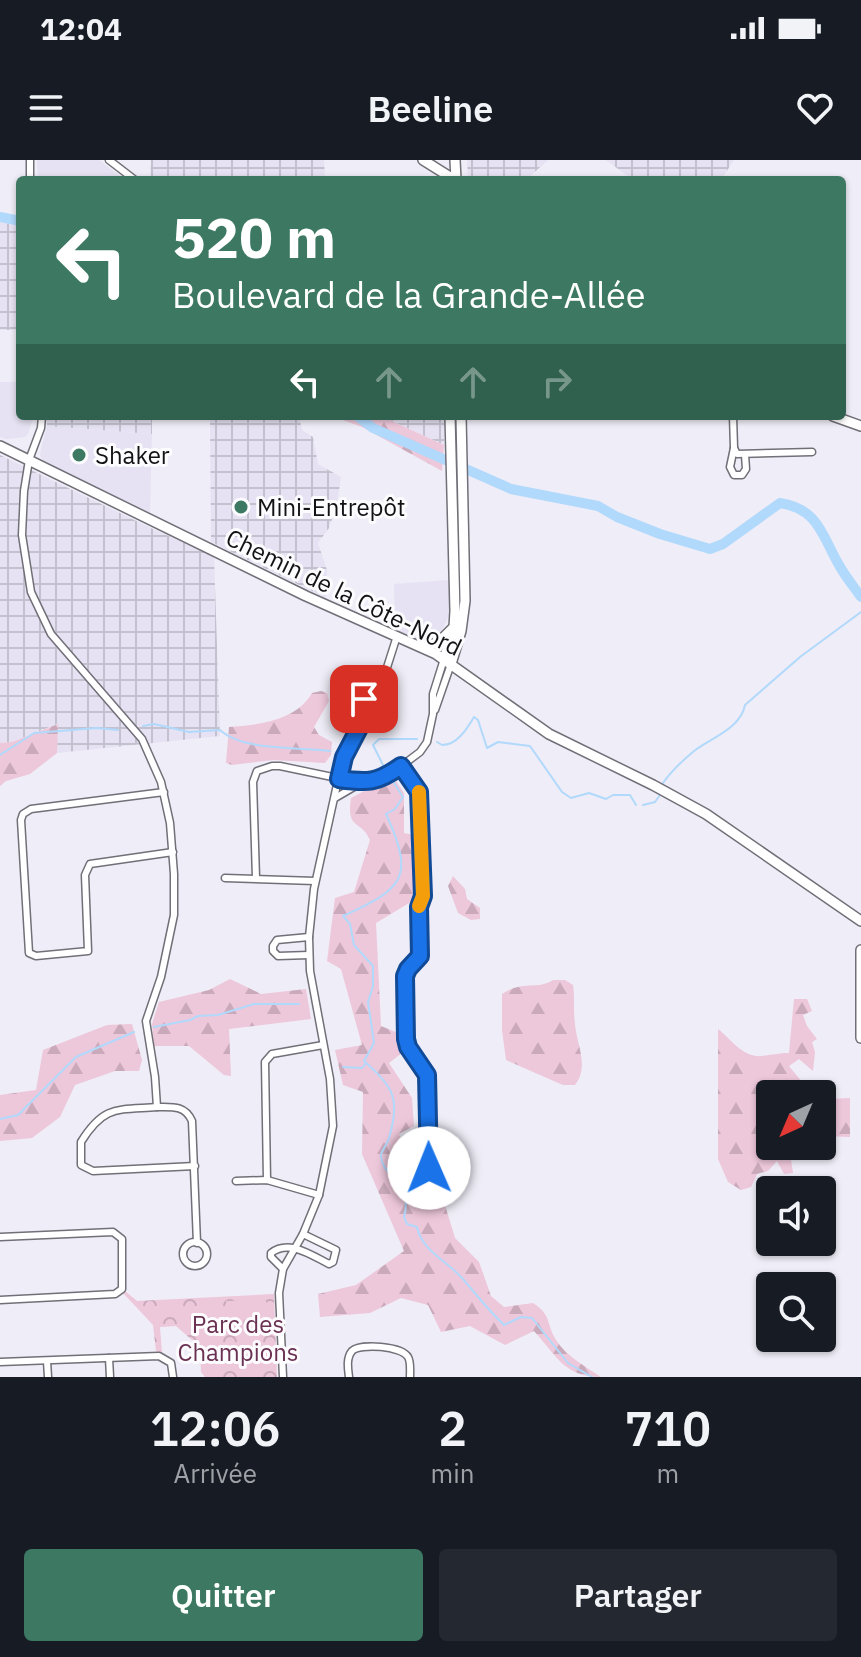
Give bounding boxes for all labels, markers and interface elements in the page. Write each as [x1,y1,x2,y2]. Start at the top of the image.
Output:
text: 12:04 [40,9,122,48]
text: Beeline [368,85,493,132]
icon: menu [24,86,68,130]
icon: heart [793,86,837,130]
text: 520 m [172,201,336,273]
icon: left [40,208,144,312]
text: Boulevard de la Grande-Allée [172,271,645,318]
icon: left [283,360,327,404]
icon: ahead [367,360,411,404]
icon: ahead [451,360,495,404]
icon: right [535,360,579,404]
place label: Shaker [95,439,170,471]
marker: Shaker [70,446,88,464]
place label: Mini-Entrepôt [257,491,405,523]
marker: Mini-Entrepôt [232,498,250,516]
street label: Chemin de la Côte-Nord [221,521,467,663]
pin [330,665,398,733]
icon: arrive [342,677,386,721]
north arrow [756,1080,836,1160]
map controls [756,1080,836,1352]
position arrow [387,1126,471,1210]
button: sound [756,1176,836,1256]
button: search [756,1272,836,1352]
park label: Parc des Champions [178,1308,298,1368]
text: 12:06 [150,1397,281,1459]
text: 2 [438,1397,467,1459]
text: 710 [625,1397,711,1459]
text: Arrivée [174,1456,257,1490]
text: min [431,1456,475,1490]
text: m [656,1456,679,1490]
button: Quitter [24,1549,423,1641]
button: Partager [439,1549,837,1641]

